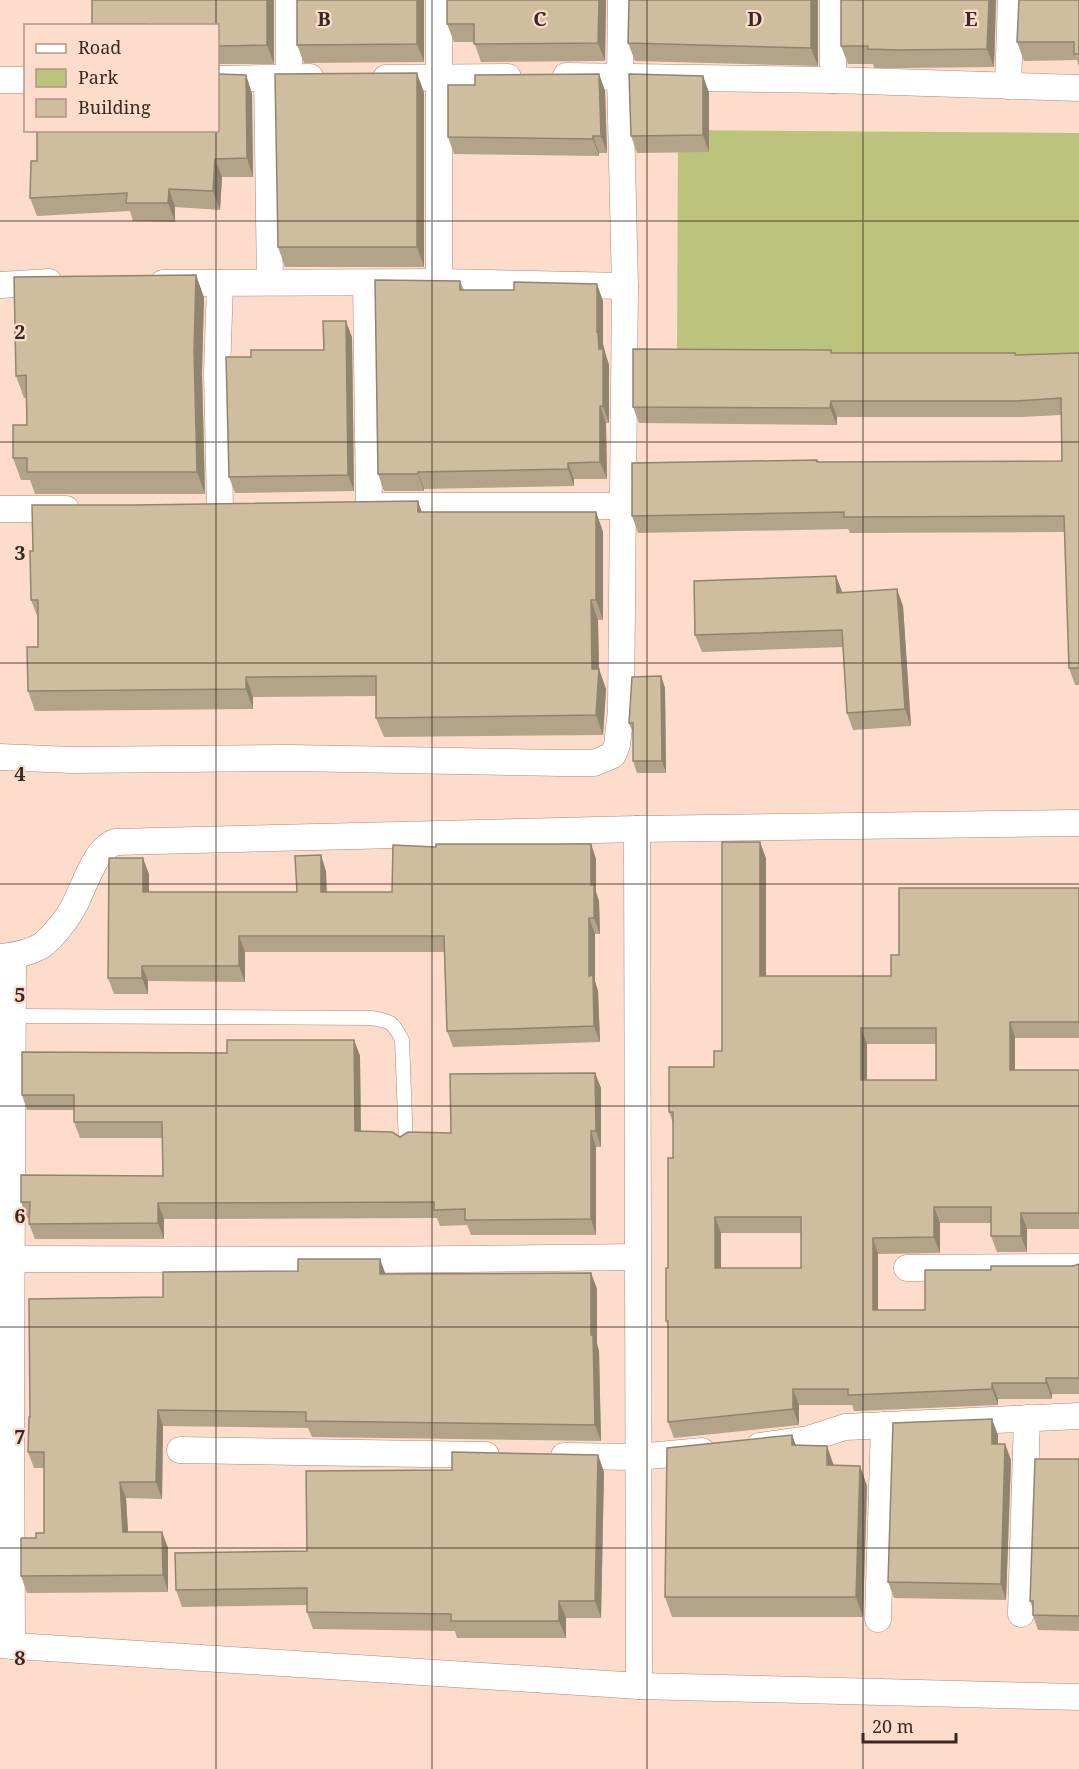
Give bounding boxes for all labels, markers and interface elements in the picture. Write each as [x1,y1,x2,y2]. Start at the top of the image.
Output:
text: B [317,5,331,32]
text: C [533,5,547,32]
text: D [747,5,763,32]
text: E [964,5,978,32]
legend [24,24,219,132]
text: Road [78,35,121,59]
text: Park [78,65,118,89]
text: Building [78,95,151,119]
text: 2 [14,318,26,345]
text: 3 [14,539,26,566]
text: 4 [14,760,26,787]
text: 5 [14,981,26,1008]
text: 6 [14,1202,26,1229]
text: 7 [14,1423,26,1450]
text: 8 [14,1644,26,1671]
scale bar [863,1706,956,1744]
text: 20 m [872,1714,914,1738]

